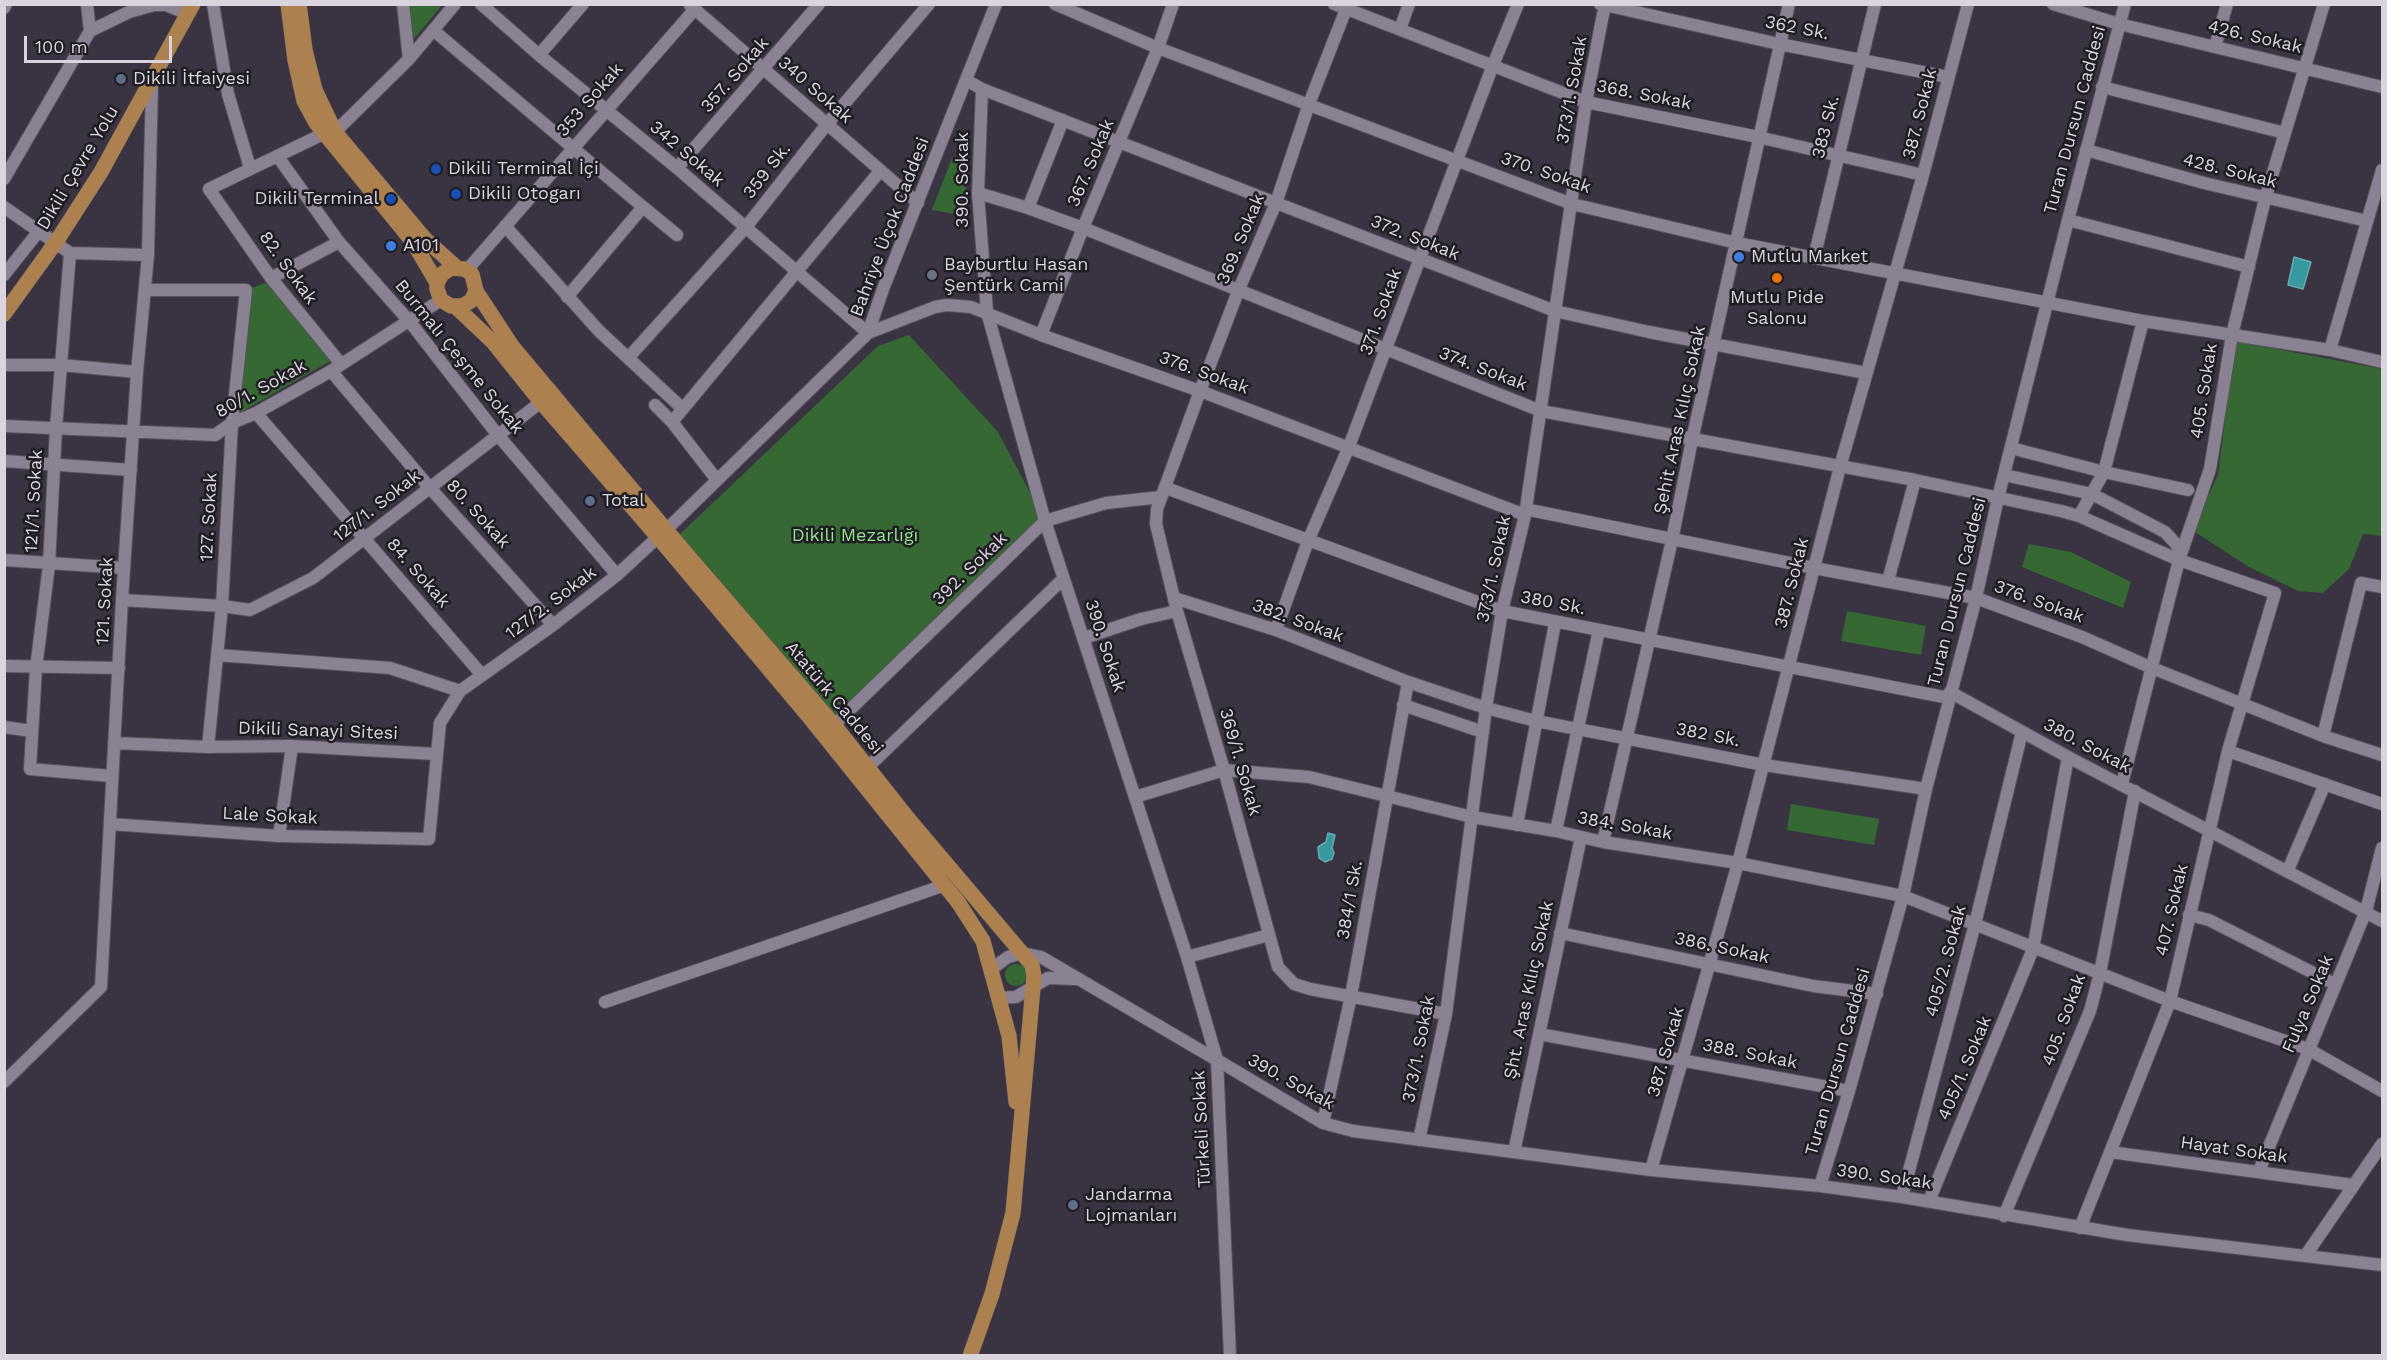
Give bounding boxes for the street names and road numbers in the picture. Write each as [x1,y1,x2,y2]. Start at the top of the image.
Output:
street label: 362 Sk. [1763,11,1831,45]
street label: 426. Sokak [2206,16,2304,58]
street label: Turan Dursun Caddesi [2039,23,2111,217]
street label: 357. Sokak [696,33,774,117]
street label: 373/1. Sokak [1552,34,1592,146]
street label: 340 Sokak [773,52,857,128]
street label: 353 Sokak [552,59,628,141]
street label: 387. Sokak [1898,66,1942,162]
street label: 368. Sokak [1595,75,1693,115]
street label: 383 Sk. [1808,93,1844,161]
street label: Dikili Çevre Yolu [32,102,124,234]
street label: 367. Sokak [1063,116,1119,210]
street label: 342 Sokak [645,117,729,191]
street label: 390. Sokak [952,132,974,228]
street label: Bahriye Üçok Caddesi [846,134,934,320]
street label: 359 Sk. [739,139,795,203]
street label: 370. Sokak [1498,147,1594,199]
street label: 428. Sokak [2181,149,2279,193]
street label: 369. Sokak [1212,191,1270,287]
street label: 372. Sokak [1367,210,1463,266]
street label: 82. Sokak [254,227,322,309]
street label: 371. Sokak [1355,266,1407,358]
street label: Burmalı Çeşme Sokak [390,275,528,439]
street label: Şehit Aras Kılıç Sokak [1649,324,1711,516]
street label: 374. Sokak [1436,342,1530,396]
street label: 405. Sokak [2186,342,2222,440]
street label: 376. Sokak [1156,347,1252,399]
street label: 80/1. Sokak [212,355,310,423]
street label: 121/1. Sokak [21,449,47,553]
street label: 127/1. Sokak [329,465,425,547]
street label: 127. Sokak [196,472,222,562]
street label: 80. Sokak [441,475,515,553]
street label: Turan Dursun Caddesi [1923,495,1991,689]
street label: 373/1. Sokak [1472,513,1516,625]
street label: 392. Sokak [928,528,1012,610]
street label: 84. Sokak [382,534,454,612]
street label: 387. Sokak [1770,535,1814,631]
street label: 121. Sokak [92,556,118,646]
street label: 127/2. Sokak [501,562,601,644]
street label: 376. Sokak [1991,576,2087,628]
street label: 380 Sk. [1519,586,1587,620]
street label: 382. Sokak [1249,594,1347,648]
street label: 390. Sokak [1080,597,1130,695]
street label: Atatürk Caddesi [780,637,888,759]
street label: 369/1. Sokak [1214,706,1266,818]
street label: 380. Sokak [2040,714,2134,778]
street label: Dikili Sanayi Sitesi [238,717,398,745]
street label: 382 Sk. [1674,718,1742,752]
street label: Lale Sokak [222,803,318,829]
street label: 384. Sokak [1576,807,1674,845]
street label: 384/1 Sk. [1332,859,1368,941]
street label: 407. Sokak [2151,862,2193,958]
street label: Şht. Aras Kılıç Sokak [1500,899,1558,1081]
street label: 405/2. Sokak [1921,903,1971,1019]
street label: 386. Sokak [1673,927,1771,969]
street label: Fulya Sokak [2278,952,2338,1056]
street label: Turan Dursun Caddesi [1801,966,1875,1158]
street label: 405. Sokak [2037,971,2091,1069]
street label: 373/1. Sokak [1398,993,1440,1105]
street label: 387. Sokak [1643,1004,1689,1100]
street label: 405/1. Sokak [1933,1013,1997,1123]
street label: 388. Sokak [1701,1034,1799,1074]
street label: 390. Sokak [1244,1049,1338,1115]
street label: Türkeli Sokak [1188,1070,1216,1188]
street label: Hayat Sokak [2179,1132,2289,1168]
street label: 390. Sokak [1835,1160,1933,1194]

